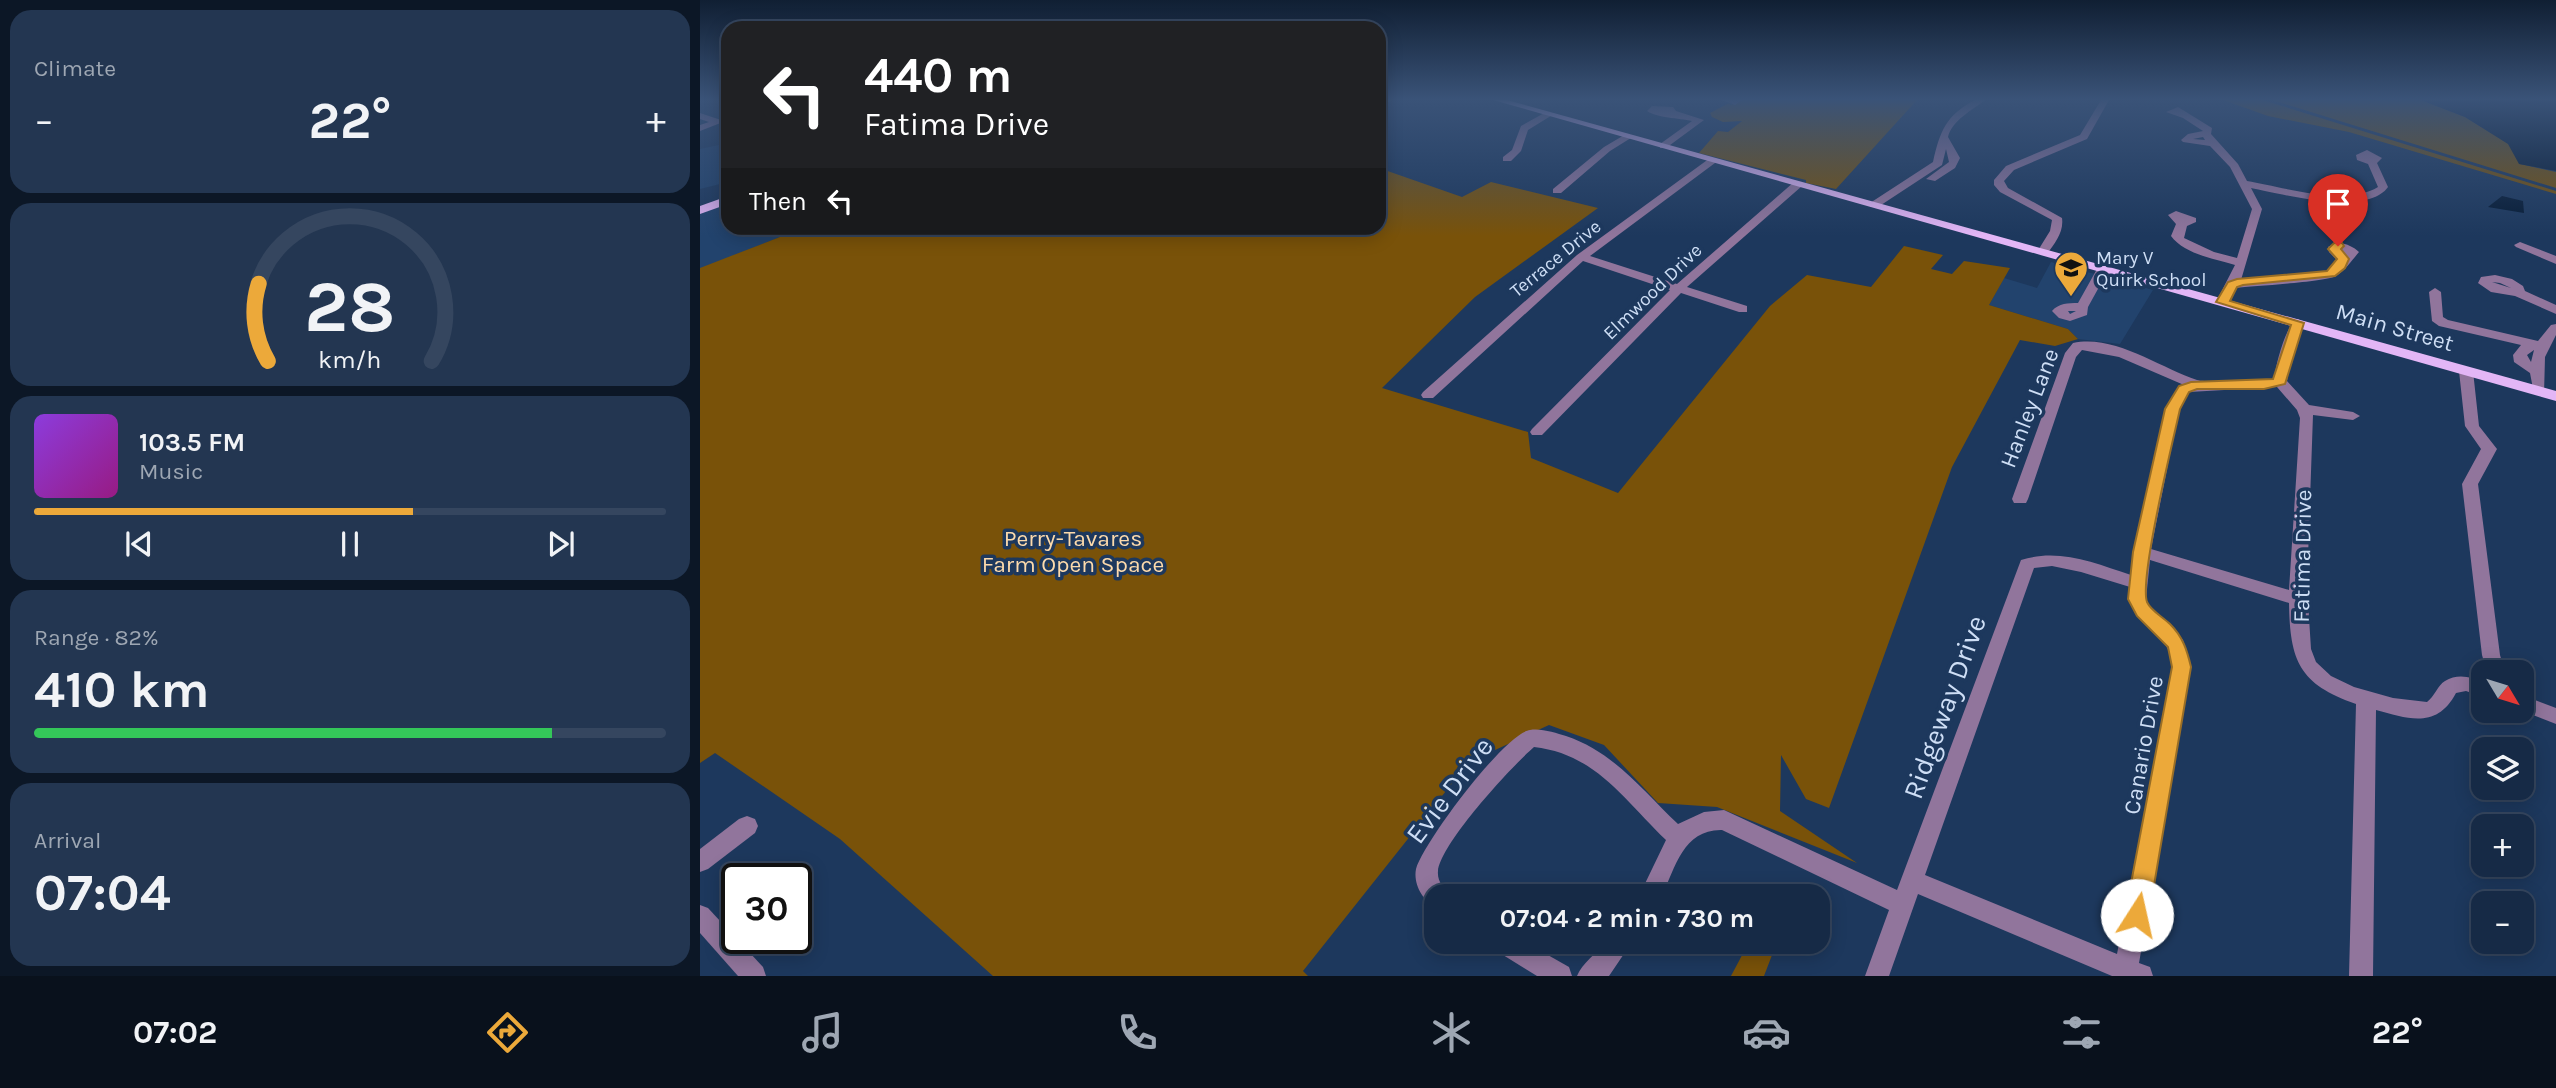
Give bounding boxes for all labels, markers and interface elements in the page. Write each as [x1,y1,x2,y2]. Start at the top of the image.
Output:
text: 440 m [864,47,1012,104]
icon: left [749,49,840,140]
text: Climate [34,55,116,82]
text: 22° [308,90,392,151]
text: − [34,98,54,143]
text: + [646,98,666,143]
text: Fatima Drive [864,106,1049,143]
pin [2308,174,2368,246]
icon: left [821,182,859,220]
icon: arrive [2319,185,2357,223]
text: Then [749,186,807,217]
street label: Terrace Drive [1506,215,1605,302]
street label: Elmwood Drive [1599,239,1707,344]
place label: Mary V Quirk School [2096,247,2206,291]
school or university icon: Mary V Quirk School [2052,249,2090,298]
text: 28 [304,264,396,349]
street label: Main Street [2333,298,2457,357]
text: km/h [318,345,382,374]
street label: Hanley Lane [1994,345,2065,472]
text: 103.5 FM [139,427,245,458]
text: Music [139,458,203,485]
street label: Fatima Drive [2288,489,2317,623]
icon: previous [120,525,158,563]
icon: pause [331,525,369,563]
icon: next [542,525,580,563]
park label: Perry-Tavares Farm Open Space [982,525,1164,578]
street label: Ridgeway Drive [1896,611,1993,804]
text: Range · 82% [34,624,159,651]
text: 410 km [34,659,210,720]
north arrow [2471,660,2534,723]
map controls [2471,660,2534,954]
street label: Canario Drive [2118,674,2169,816]
street label: Evie Drive [1399,731,1500,850]
button: layers [2471,737,2534,800]
button: + [2471,814,2534,877]
text: Arrival [34,827,101,854]
text: 07:04 [34,862,171,923]
speed limit sign: 30 [721,863,812,954]
position arrow [2100,878,2174,952]
button: − [2471,891,2534,954]
text: 07:04 · 2 min · 730 m [1500,903,1754,934]
icon: directions [483,1008,532,1057]
icon: music [798,1008,847,1057]
icon: phone [1113,1008,1162,1057]
icon: climate [1427,1008,1476,1057]
icon: car [1742,1008,1791,1057]
icon: filters [2057,1008,2106,1057]
text: 07:02 [133,1014,217,1051]
text: 22° [2372,1014,2423,1051]

